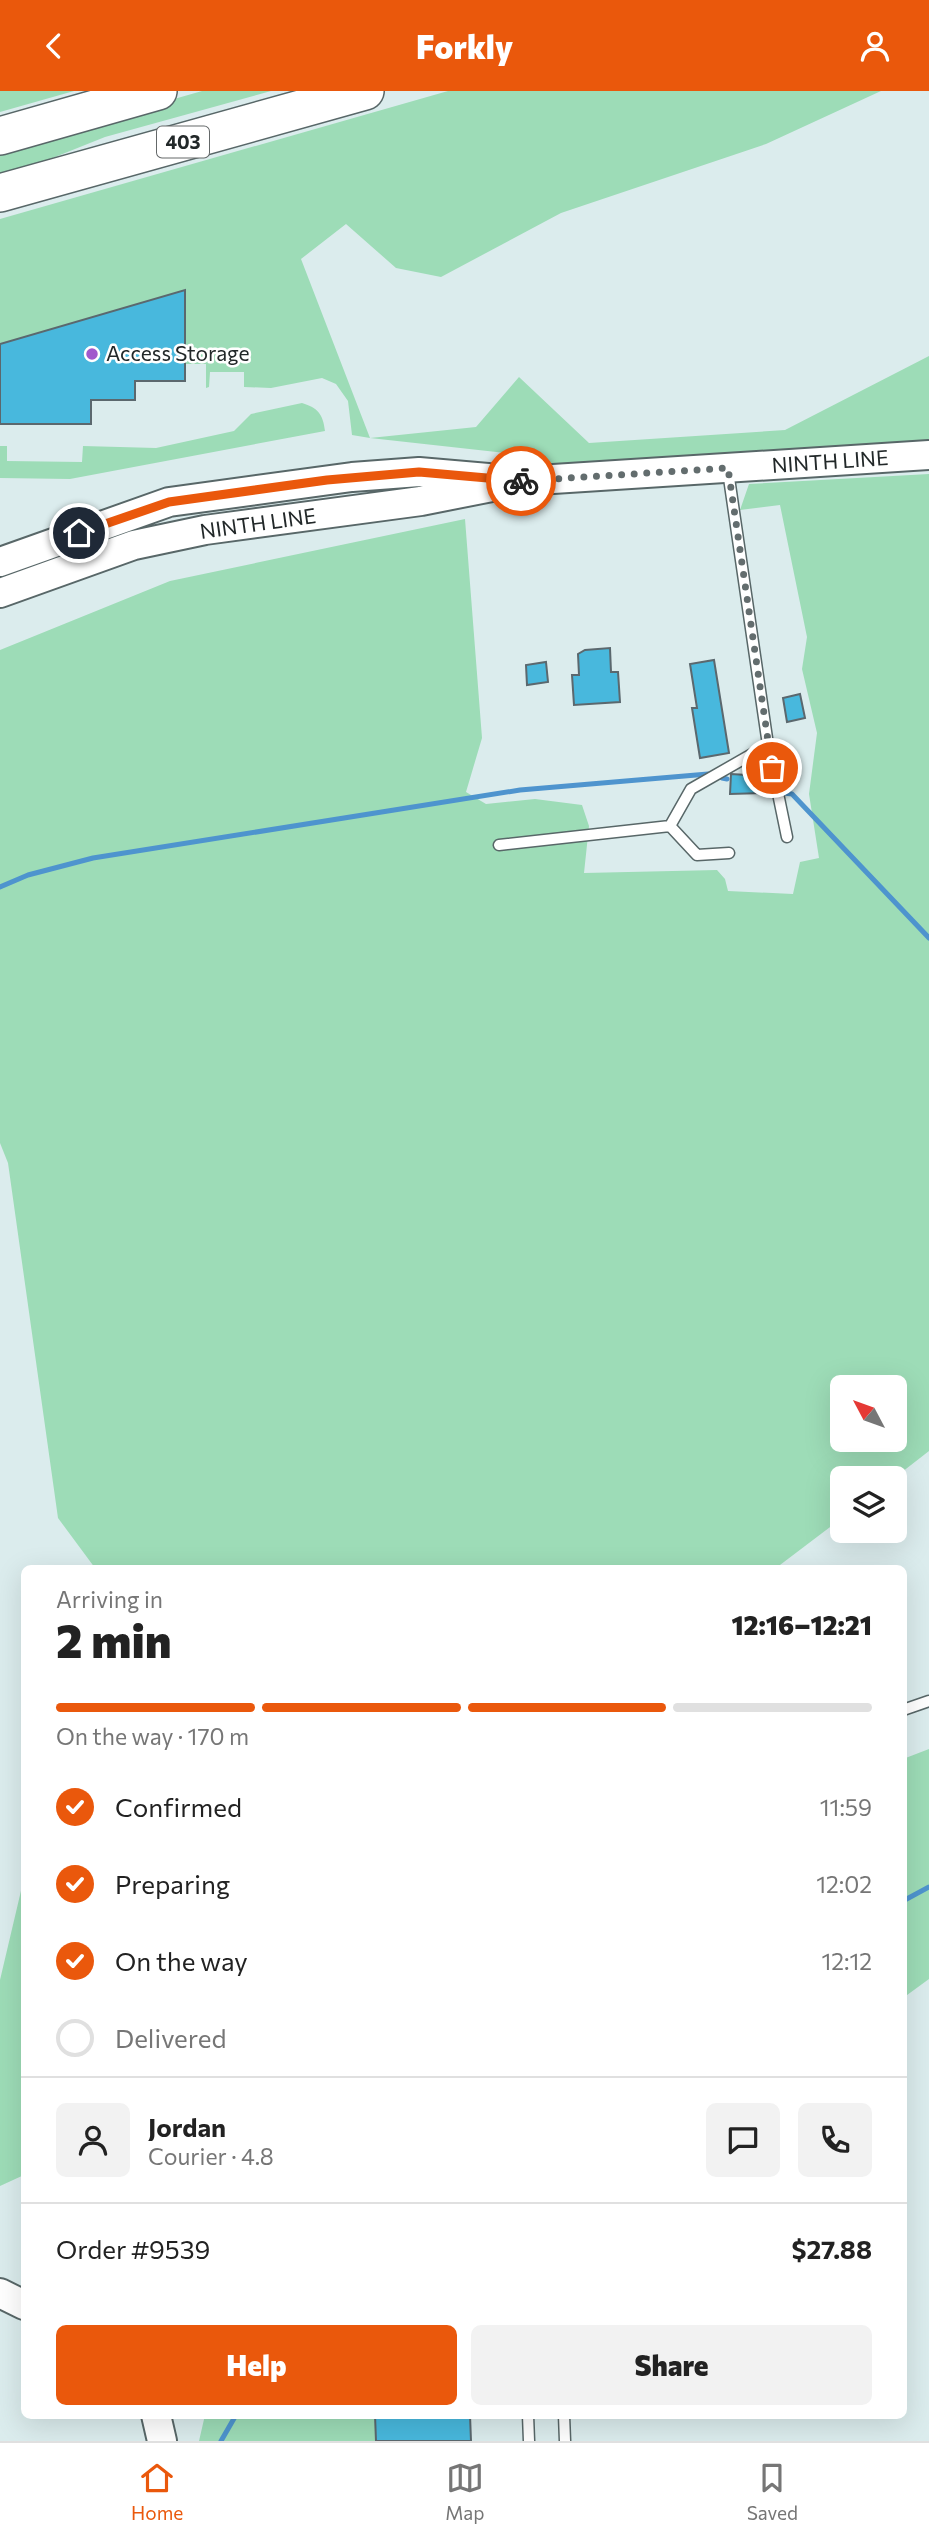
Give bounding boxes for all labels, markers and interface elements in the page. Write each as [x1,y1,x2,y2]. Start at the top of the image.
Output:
text: Forkly [416,26,513,66]
icon: back [35,27,73,65]
icon: person [856,27,894,65]
road number: 403 [157,127,209,157]
place label: Access Storage [106,340,250,365]
marker: Access Storage [84,346,100,362]
street label: NINTH LINE [771,444,889,477]
courier [486,446,556,516]
icon: bike [502,462,540,500]
street label: NINTH LINE [198,502,317,543]
pin [49,503,109,563]
icon: home [60,514,98,552]
pin [742,738,802,798]
icon: bag [753,749,791,787]
north arrow [830,1375,906,1453]
map controls [830,1375,907,1543]
button: layers [830,1466,907,1543]
text: Arriving in [56,1585,163,1613]
text: 12:16–12:21 [731,1609,872,1640]
text: 2 min [56,1611,172,1667]
text: On the way · 170 m [56,1722,249,1750]
icon: check [56,1788,94,1826]
text: Confirmed [115,1791,242,1822]
text: 11:59 [820,1793,872,1821]
icon: check [56,1865,94,1903]
text: Preparing [115,1868,230,1899]
text: 12:02 [816,1870,872,1898]
icon: check [56,1942,94,1980]
text: On the way [115,1945,248,1976]
text: 12:12 [821,1947,872,1975]
text: Delivered [115,2022,226,2053]
button: person [56,2103,130,2177]
button: chat [706,2103,780,2177]
button: phone [798,2103,872,2177]
text: Jordan [148,2111,226,2142]
text: Courier · 4.8 [148,2142,274,2170]
text: Order #9539 [56,2233,210,2264]
text: $27.88 [792,2233,872,2264]
button: Help [56,2325,457,2405]
button: Share [471,2325,872,2405]
tab: Home [131,2459,183,2524]
tab: Map [445,2459,485,2524]
tab: Saved [747,2459,798,2524]

